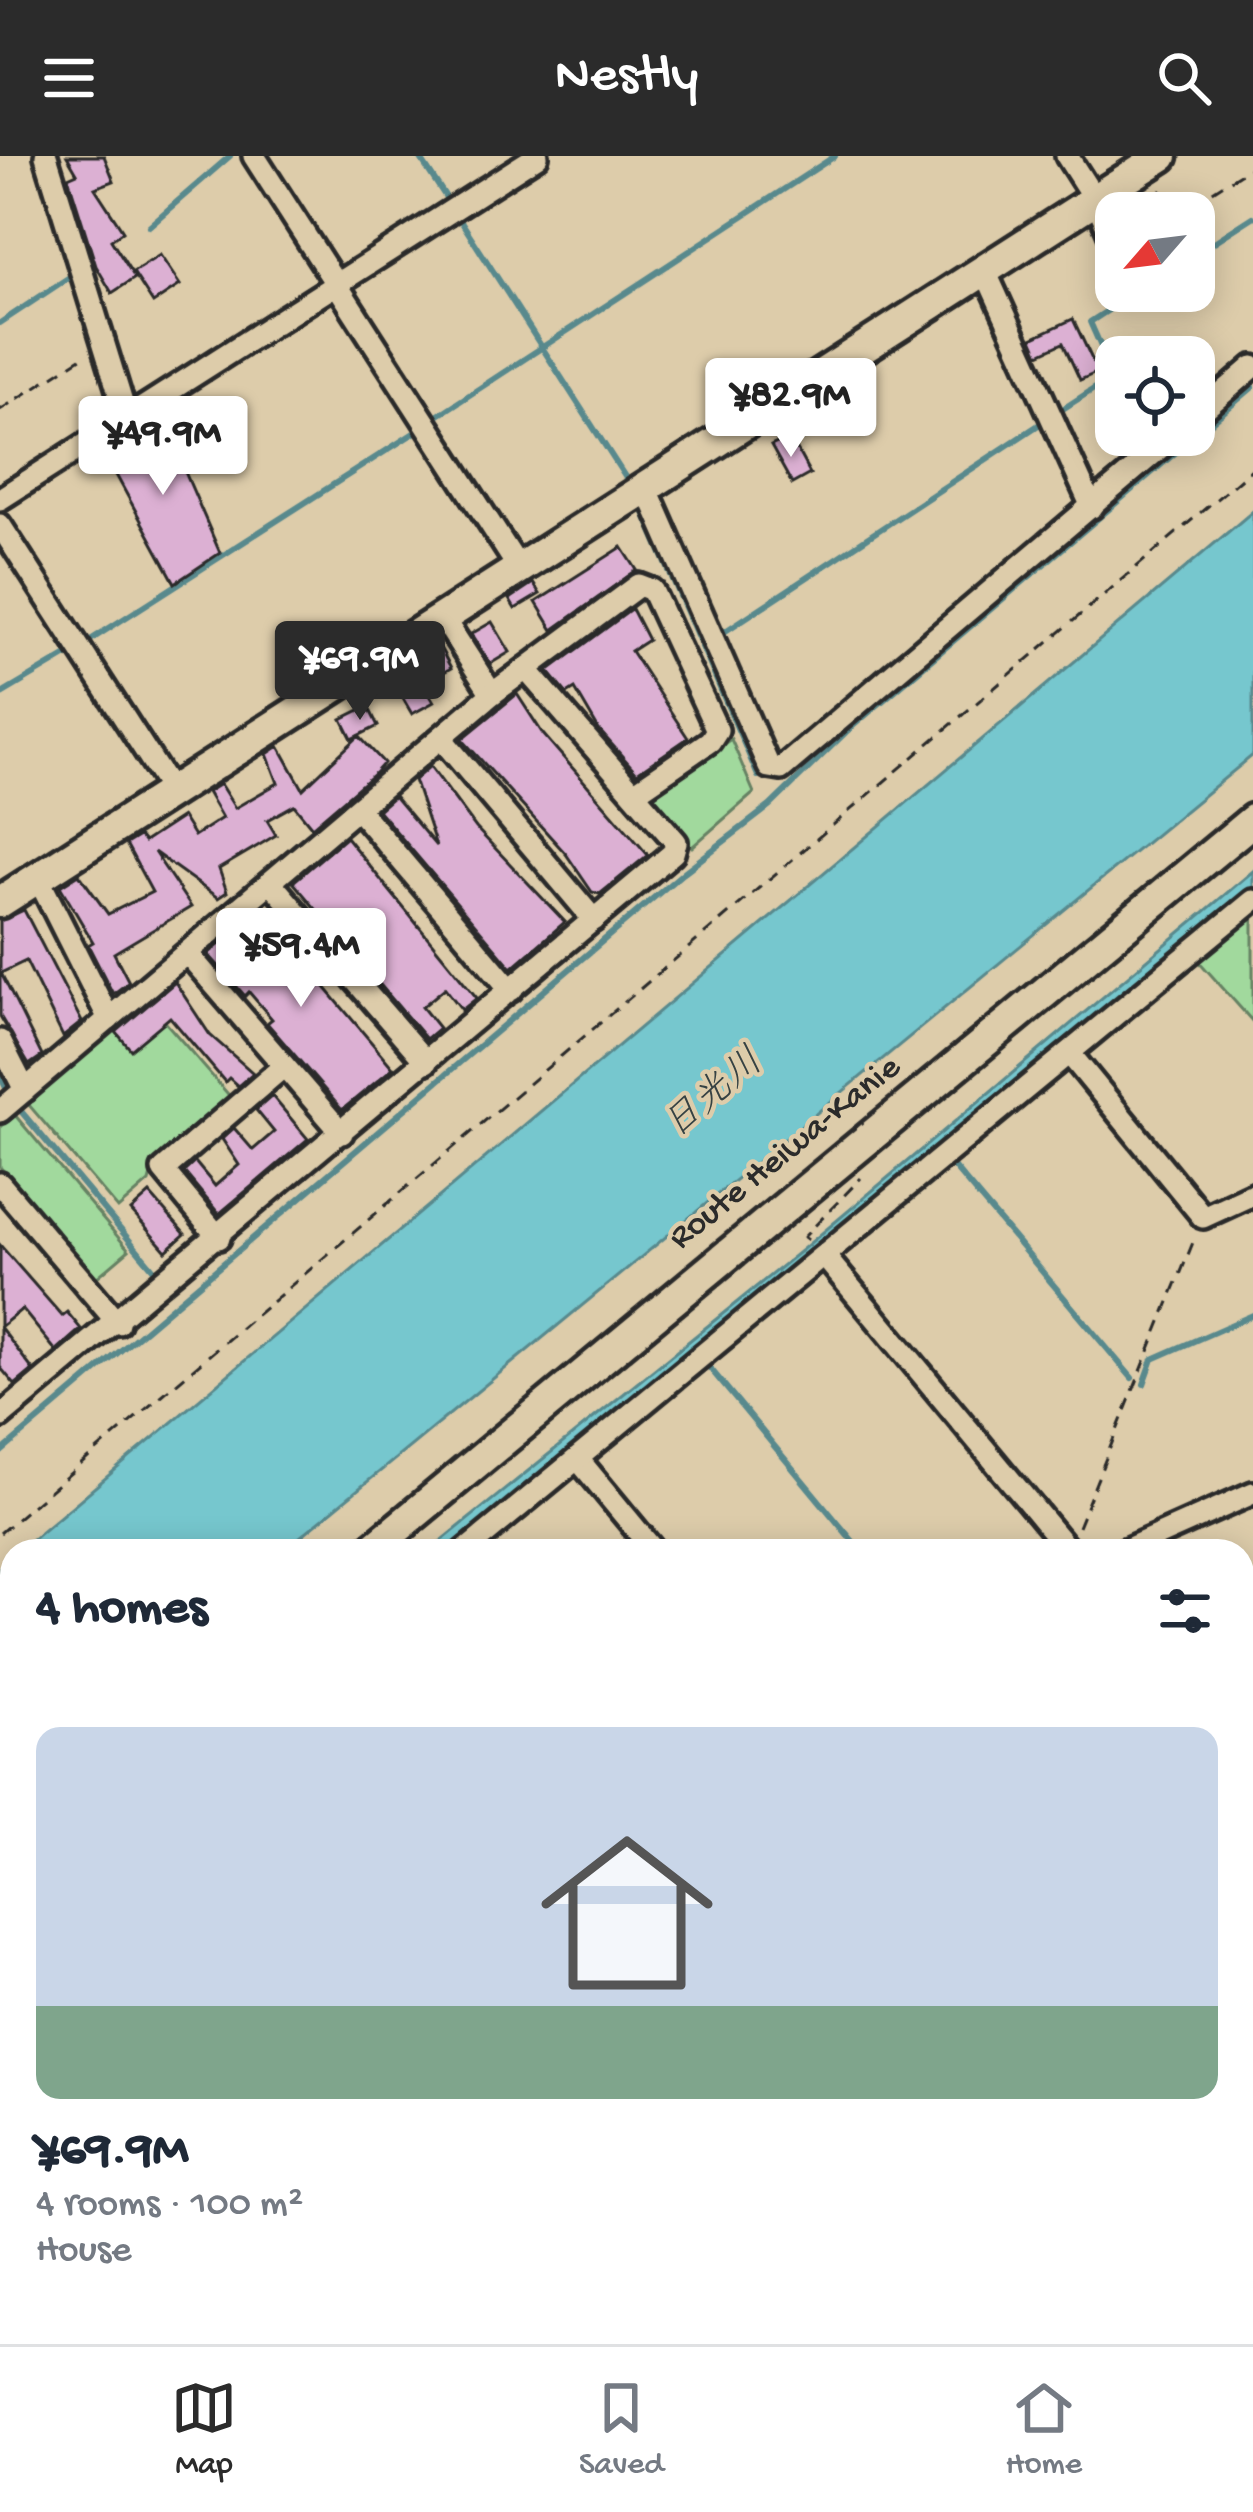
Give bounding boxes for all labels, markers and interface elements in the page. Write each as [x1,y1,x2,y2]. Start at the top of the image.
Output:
icon: menu [36,45,102,111]
icon: search [1151,45,1217,111]
text: Nestly [555,46,698,110]
north arrow [1095,192,1215,312]
map controls [1095,192,1215,456]
button: locate [1095,336,1215,456]
pin: ¥82.9M [693,358,889,460]
text: ¥82.9M [732,374,850,420]
pin: ¥49.9M [65,396,261,498]
text: ¥49.9M [106,412,220,458]
pin: ¥69.9M [262,621,458,723]
text: ¥69.9M [302,637,418,683]
pin: ¥59.4M [203,908,399,1010]
text: ¥59.4M [243,924,359,970]
water label: 日光川 [655,1040,775,1151]
street label: Route Heiwa-Kanie [661,1047,911,1261]
icon: filters [1152,1578,1218,1644]
text: 4 homes [36,1581,207,1641]
icon: home [519,1805,735,2021]
text: ¥69.9M [36,2123,188,2183]
text: 4 rooms · 100 m² [36,2183,303,2229]
text: House [36,2229,131,2275]
tab: Map [171,2375,237,2485]
tab: Saved [579,2375,664,2485]
tab: Home [1006,2375,1082,2485]

